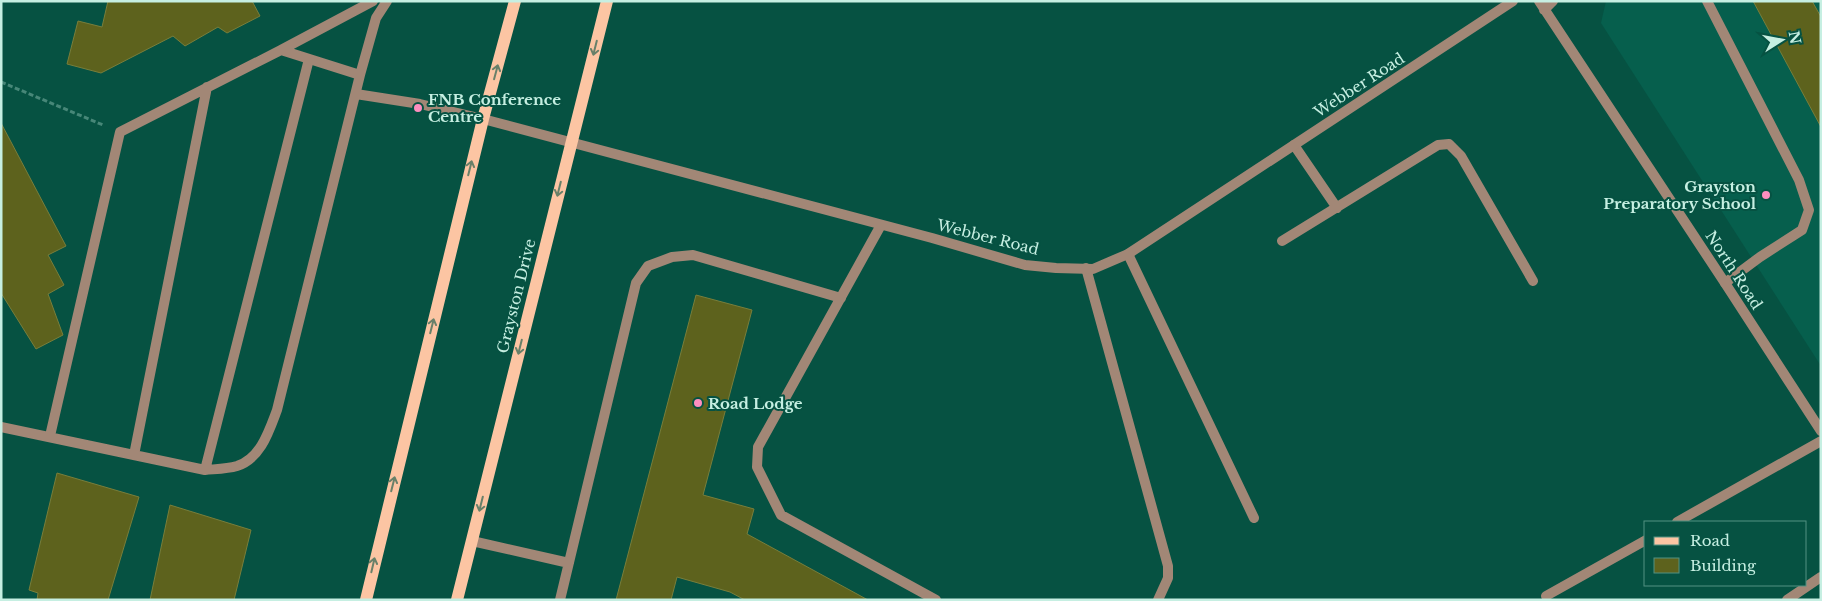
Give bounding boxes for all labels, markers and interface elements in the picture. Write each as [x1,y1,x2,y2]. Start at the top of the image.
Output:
north arrow [1757,15,1807,65]
text: N [1785,29,1805,46]
one-way arrow [590,40,599,56]
street label: Webber Road [1309,49,1408,122]
one-way arrow [491,64,501,80]
place label: FNB Conference Centre [428,90,561,126]
marker: FNB Conference Centre [412,102,424,114]
one-way arrow [466,161,476,177]
place label: Grayston Preparatory School [1603,177,1757,213]
one-way arrow [554,181,564,197]
marker: Grayston Preparatory School [1760,189,1772,201]
street label: Webber Road [934,215,1041,259]
street label: North Road [1701,227,1767,313]
street label: Grayston Drive [493,237,539,355]
one-way arrow [428,318,437,334]
one-way arrow [515,338,524,354]
place label: Road Lodge [708,394,803,413]
marker: Road Lodge [692,397,704,409]
one-way arrow [389,476,398,492]
one-way arrow [476,496,485,512]
legend [1644,521,1807,586]
text: Road [1690,531,1730,550]
text: Building [1690,556,1757,575]
one-way arrow [369,558,379,574]

